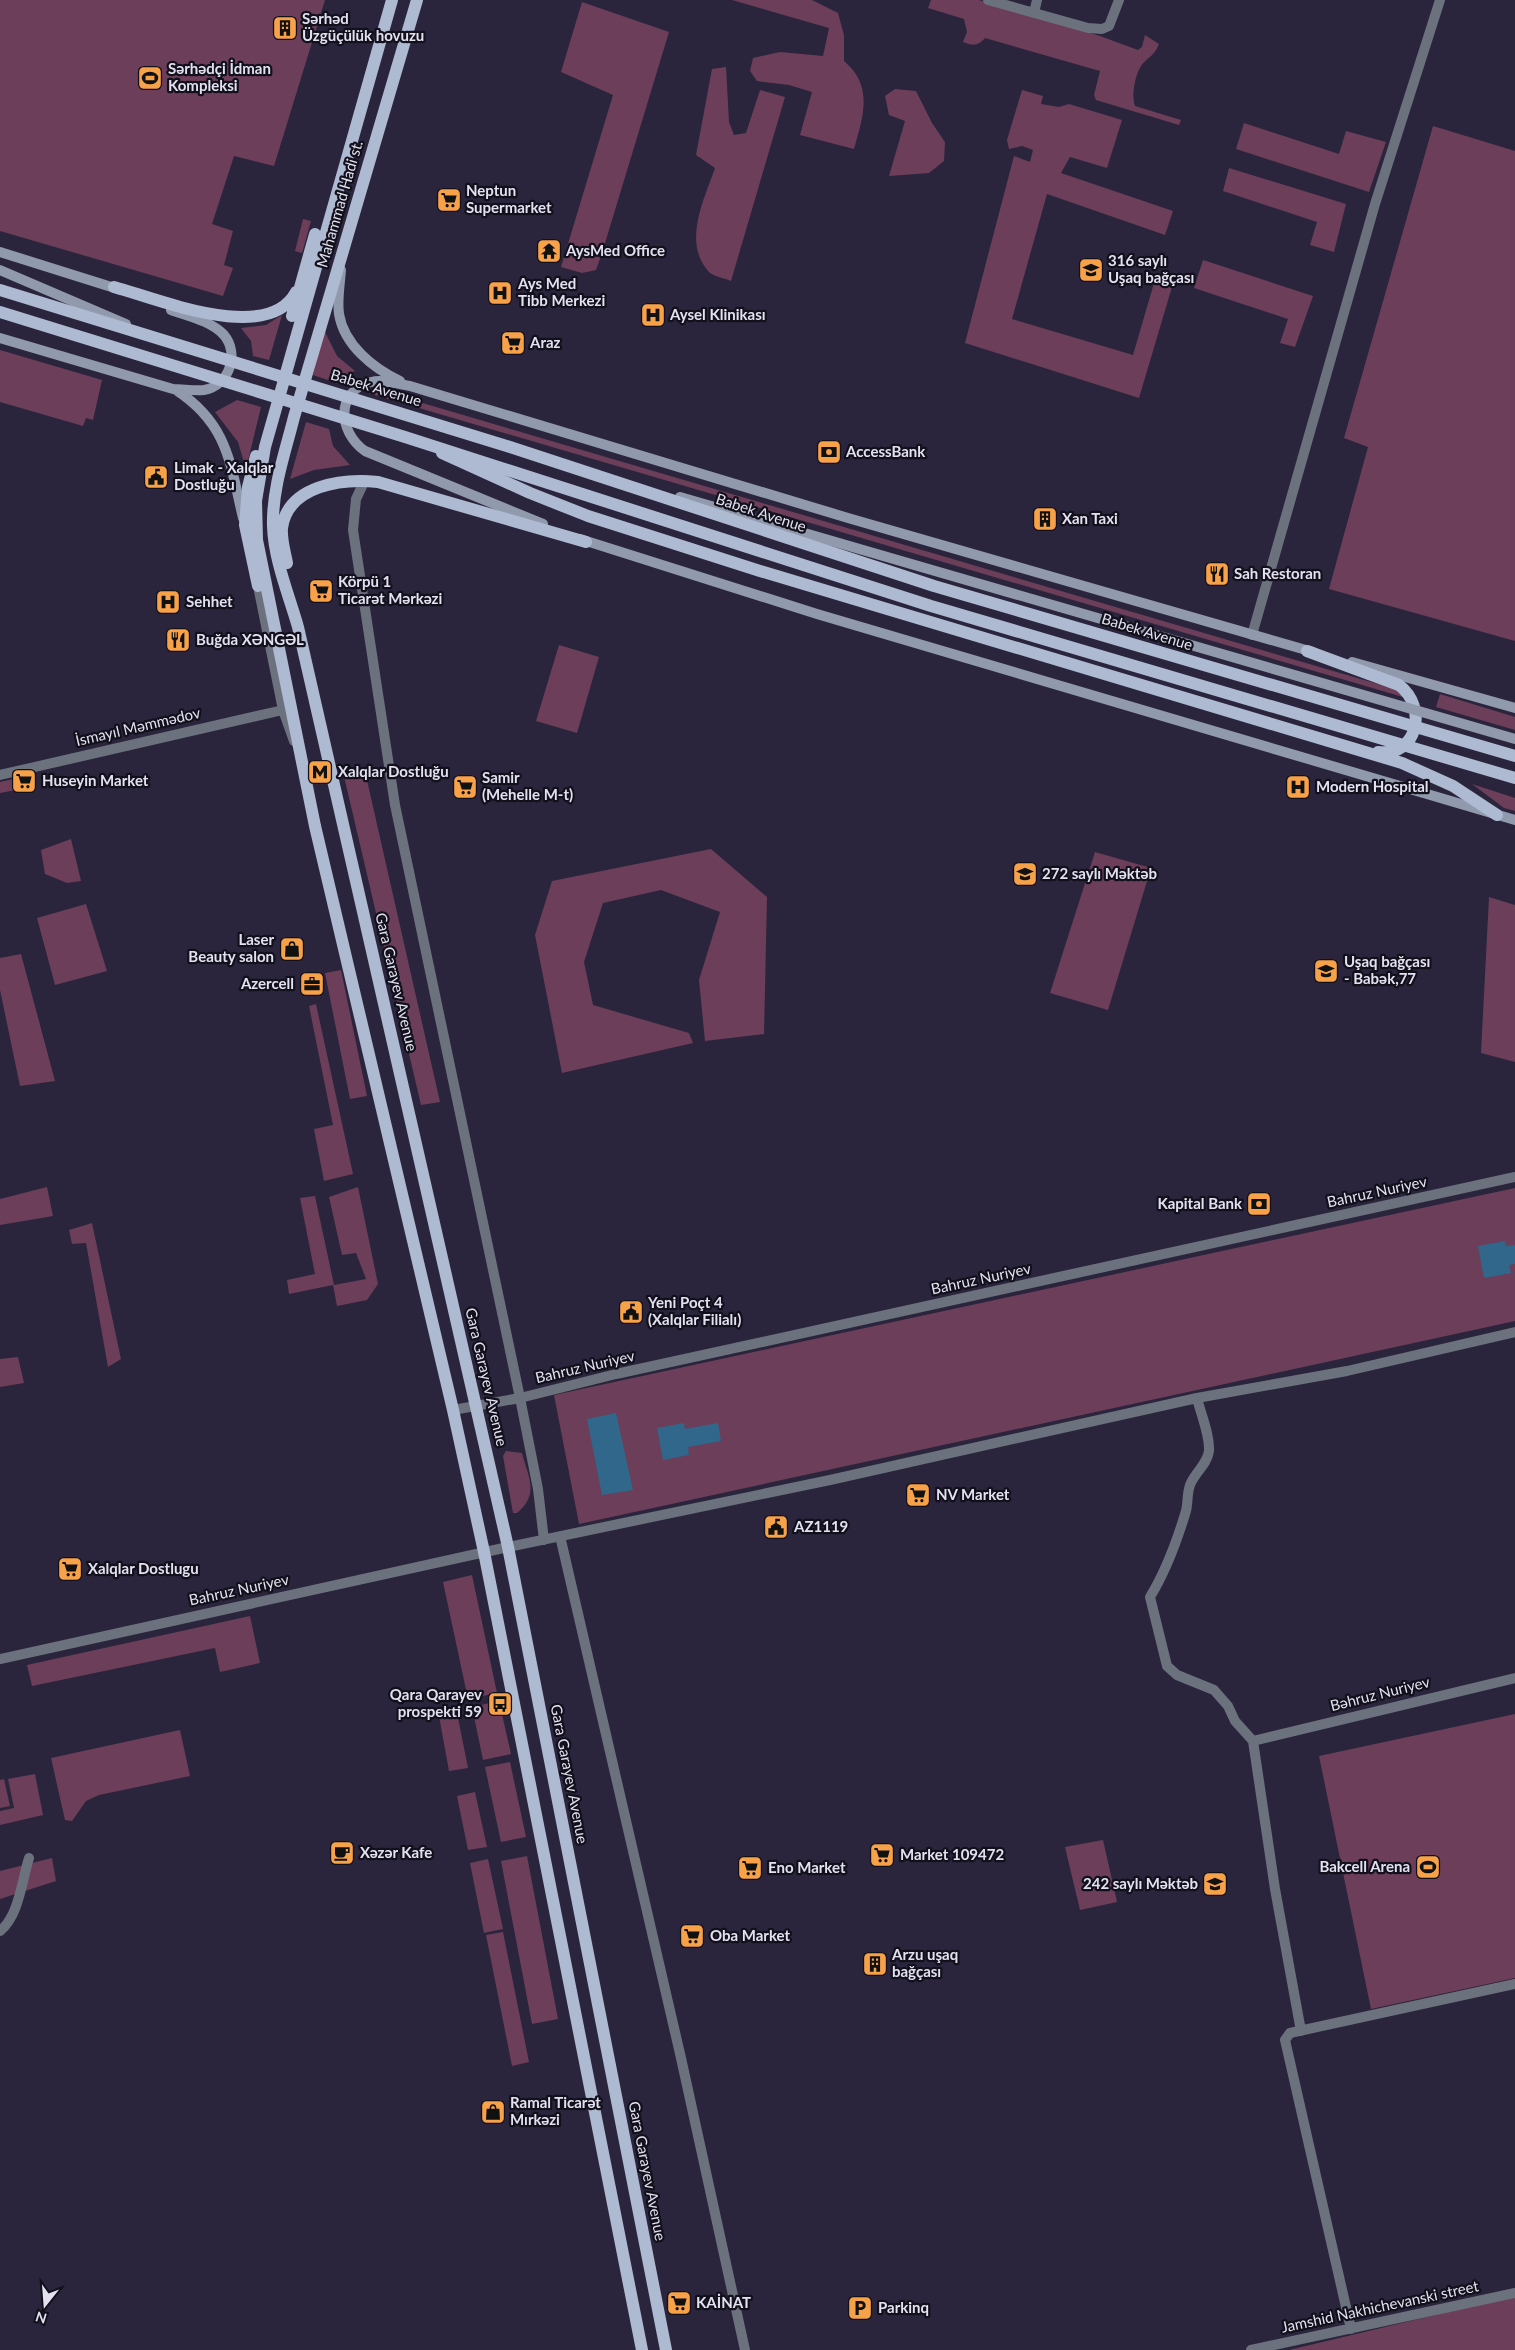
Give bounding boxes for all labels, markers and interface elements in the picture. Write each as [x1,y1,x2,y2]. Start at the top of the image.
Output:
place label: Sərhəd Üzgüçülük hovuzu [302,9,424,44]
building icon: Sərhəd Üzgüçülük hovuzu [272,15,298,41]
place label: Sərhədçi İdman Kompleksi [168,59,271,94]
sports icon: Sərhədçi İdman Kompleksi [137,65,163,91]
street label: Mahammad Hadi st. [312,138,366,269]
place label: Neptun Supermarket [466,181,552,216]
supermarket icon: Neptun Supermarket [436,187,462,213]
temple icon: AysMed Office [536,238,562,264]
place label: AysMed Office [565,241,665,259]
place label: 316 saylı Uşaq bağçası [1108,251,1194,286]
school or university icon: 316 saylı Uşaq bağçası [1078,257,1104,283]
place label: Ays Med Tibb Merkezi [517,274,605,309]
hospital icon: Ays Med Tibb Merkezi [487,280,513,306]
hospital icon: Aysel Klinikası [640,302,666,328]
place label: Aysel Klinikası [669,305,766,323]
supermarket icon: Araz [500,330,526,356]
place label: Araz [529,333,561,351]
street label: Babek Avenue [329,365,424,409]
bank icon: AccessBank [816,439,842,465]
place label: AccessBank [845,442,926,460]
place label: Limak - Xalqlar Dostluğu [174,458,274,493]
public building icon: Limak - Xalqlar Dostluğu [143,464,169,490]
street label: Babek Avenue [714,489,809,535]
building icon: Xan Taxi [1032,506,1058,532]
place label: Xan Taxi [1062,509,1118,527]
restaurant icon: Sah Restoran [1204,561,1230,587]
place label: Sah Restoran [1234,564,1321,582]
place label: Körpü 1 Ticarət Mərkəzi [338,572,442,607]
supermarket icon: Körpü 1 Ticarət Mərkəzi [308,578,334,604]
hospital icon: Sehhet [155,589,181,615]
place label: Sehhet [186,592,233,610]
street label: Babek Avenue [1100,609,1195,653]
restaurant icon: Buğda XƏNGƏL [165,627,191,653]
place label: Buğda XƏNGƏL [196,630,304,648]
street label: İsmayıl Məmmədov [74,703,202,749]
metro station icon: Xalqlar Dostluğu [307,759,333,785]
place label: Xalqlar Dostluğu [338,762,449,780]
supermarket icon: Huseyin Market [11,768,37,794]
place label: Samir (Mehelle M-t) [482,768,573,803]
place label: Huseyin Market [42,771,149,789]
supermarket icon: Samir (Mehelle M-t) [452,774,478,800]
hospital icon: Modern Hospital [1285,774,1311,800]
place label: Modern Hospital [1316,777,1429,795]
school or university icon: 272 saylı Məktəb [1012,861,1038,887]
place label: 272 saylı Məktəb [1042,864,1157,882]
street label: Gara Garayev Avenue [372,911,422,1053]
place label: Laser Beauty salon [188,930,274,965]
shop icon: Laser Beauty salon [279,936,305,962]
place label: Uşaq bağçası - Babək,77 [1344,952,1430,987]
school or university icon: Uşaq bağçası - Babək,77 [1313,958,1339,984]
office icon: Azercell [299,971,325,997]
place label: Azercell [240,974,294,992]
street label: Bahruz Nuriyev [1325,1172,1429,1210]
bank icon: Kapital Bank [1246,1191,1272,1217]
place label: Kapital Bank [1157,1194,1243,1212]
street label: Bahruz Nuriyev [929,1259,1033,1297]
place label: Yeni Poçt 4 (Xalqlar Filialı) [647,1293,741,1328]
public building icon: Yeni Poçt 4 (Xalqlar Filialı) [618,1299,644,1325]
street label: Gara Garayev Avenue [462,1306,512,1448]
street label: Bahruz Nuriyev [533,1346,637,1386]
supermarket icon: NV Market [905,1482,931,1508]
place label: NV Market [936,1485,1010,1503]
public building icon: AZ1119 [763,1514,789,1540]
place label: AZ1119 [793,1517,848,1535]
supermarket icon: Xalqlar Dostlugu [57,1556,83,1582]
place label: Xalqlar Dostlugu [88,1559,199,1577]
street label: Bahruz Nuriyev [187,1570,291,1608]
street label: Bəhruz Nuriyev [1328,1672,1432,1714]
place label: Qara Qarayev prospekti 59 [390,1685,482,1720]
bus stop icon: Qara Qarayev prospekti 59 [487,1691,513,1717]
street label: Gara Garayev Avenue [548,1703,592,1845]
cafe icon: Xəzər Kafe [329,1840,355,1866]
supermarket icon: Market 109472 [869,1842,895,1868]
place label: Xəzər Kafe [360,1843,432,1861]
place label: Market 109472 [900,1845,1004,1863]
sports icon: Bakcell Arena [1415,1854,1441,1880]
supermarket icon: Eno Market [737,1855,763,1881]
place label: Bakcell Arena [1319,1857,1410,1875]
place label: Eno Market [768,1858,846,1876]
school or university icon: 242 saylı Məktəb [1202,1871,1228,1897]
place label: 242 saylı Məktəb [1083,1874,1198,1892]
supermarket icon: Oba Market [679,1923,705,1949]
place label: Oba Market [710,1926,791,1944]
place label: Arzu uşaq bağçası [891,1945,958,1980]
building icon: Arzu uşaq bağçası [862,1951,888,1977]
place label: Ramal Ticarət Mırkəzi [510,2093,601,2128]
shop icon: Ramal Ticarət Mırkəzi [480,2099,506,2125]
street label: Gara Garayev Avenue [626,2100,670,2242]
street label: Jamshid Nakhichevanski street [1279,2276,1481,2336]
north arrow [20,2280,70,2330]
supermarket icon: KAİNAT [666,2290,692,2316]
place label: KAİNAT [696,2293,751,2311]
parking icon: Parkinq [847,2295,873,2321]
place label: Parkinq [878,2298,929,2316]
text: N [33,2308,49,2328]

